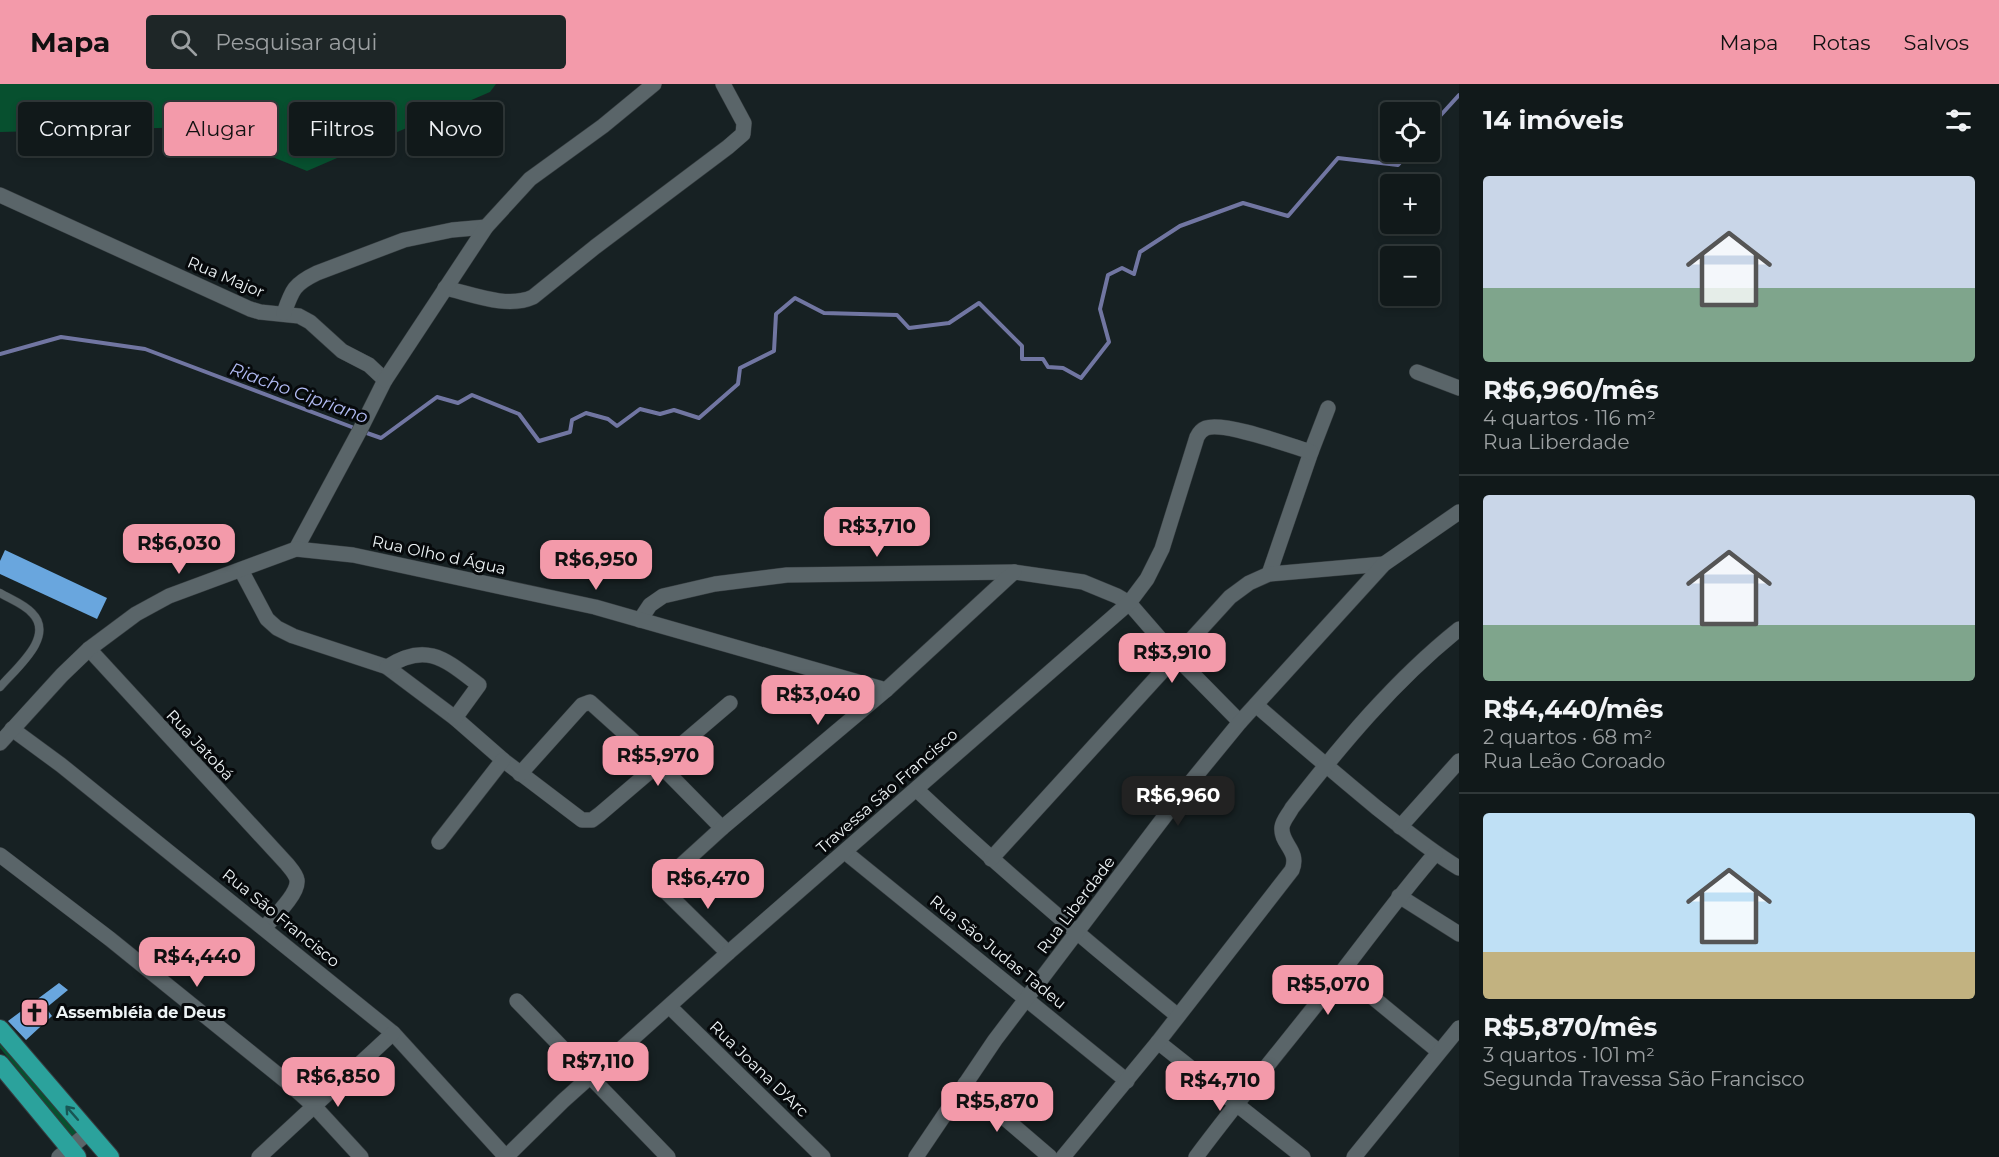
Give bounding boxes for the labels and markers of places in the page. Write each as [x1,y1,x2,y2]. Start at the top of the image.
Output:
pin: R$3,710 [822,507,932,558]
pin: R$6,030 [124,524,234,575]
pin: R$6,950 [541,540,651,591]
pin: R$3,910 [1117,633,1227,684]
pin: R$3,040 [763,675,873,726]
pin: R$5,970 [603,736,713,787]
pin: R$6,960 [1123,776,1233,827]
pin: R$6,470 [653,859,763,910]
pin: R$4,440 [142,937,252,988]
pin: R$5,070 [1273,965,1383,1016]
church icon: Assembléia de Deus [19,996,51,1028]
place label: Assembléia de Deus [55,1003,226,1022]
pin: R$7,110 [543,1042,653,1093]
pin: R$6,850 [283,1057,393,1108]
pin: R$4,710 [1165,1061,1275,1112]
pin: R$5,870 [942,1082,1052,1133]

